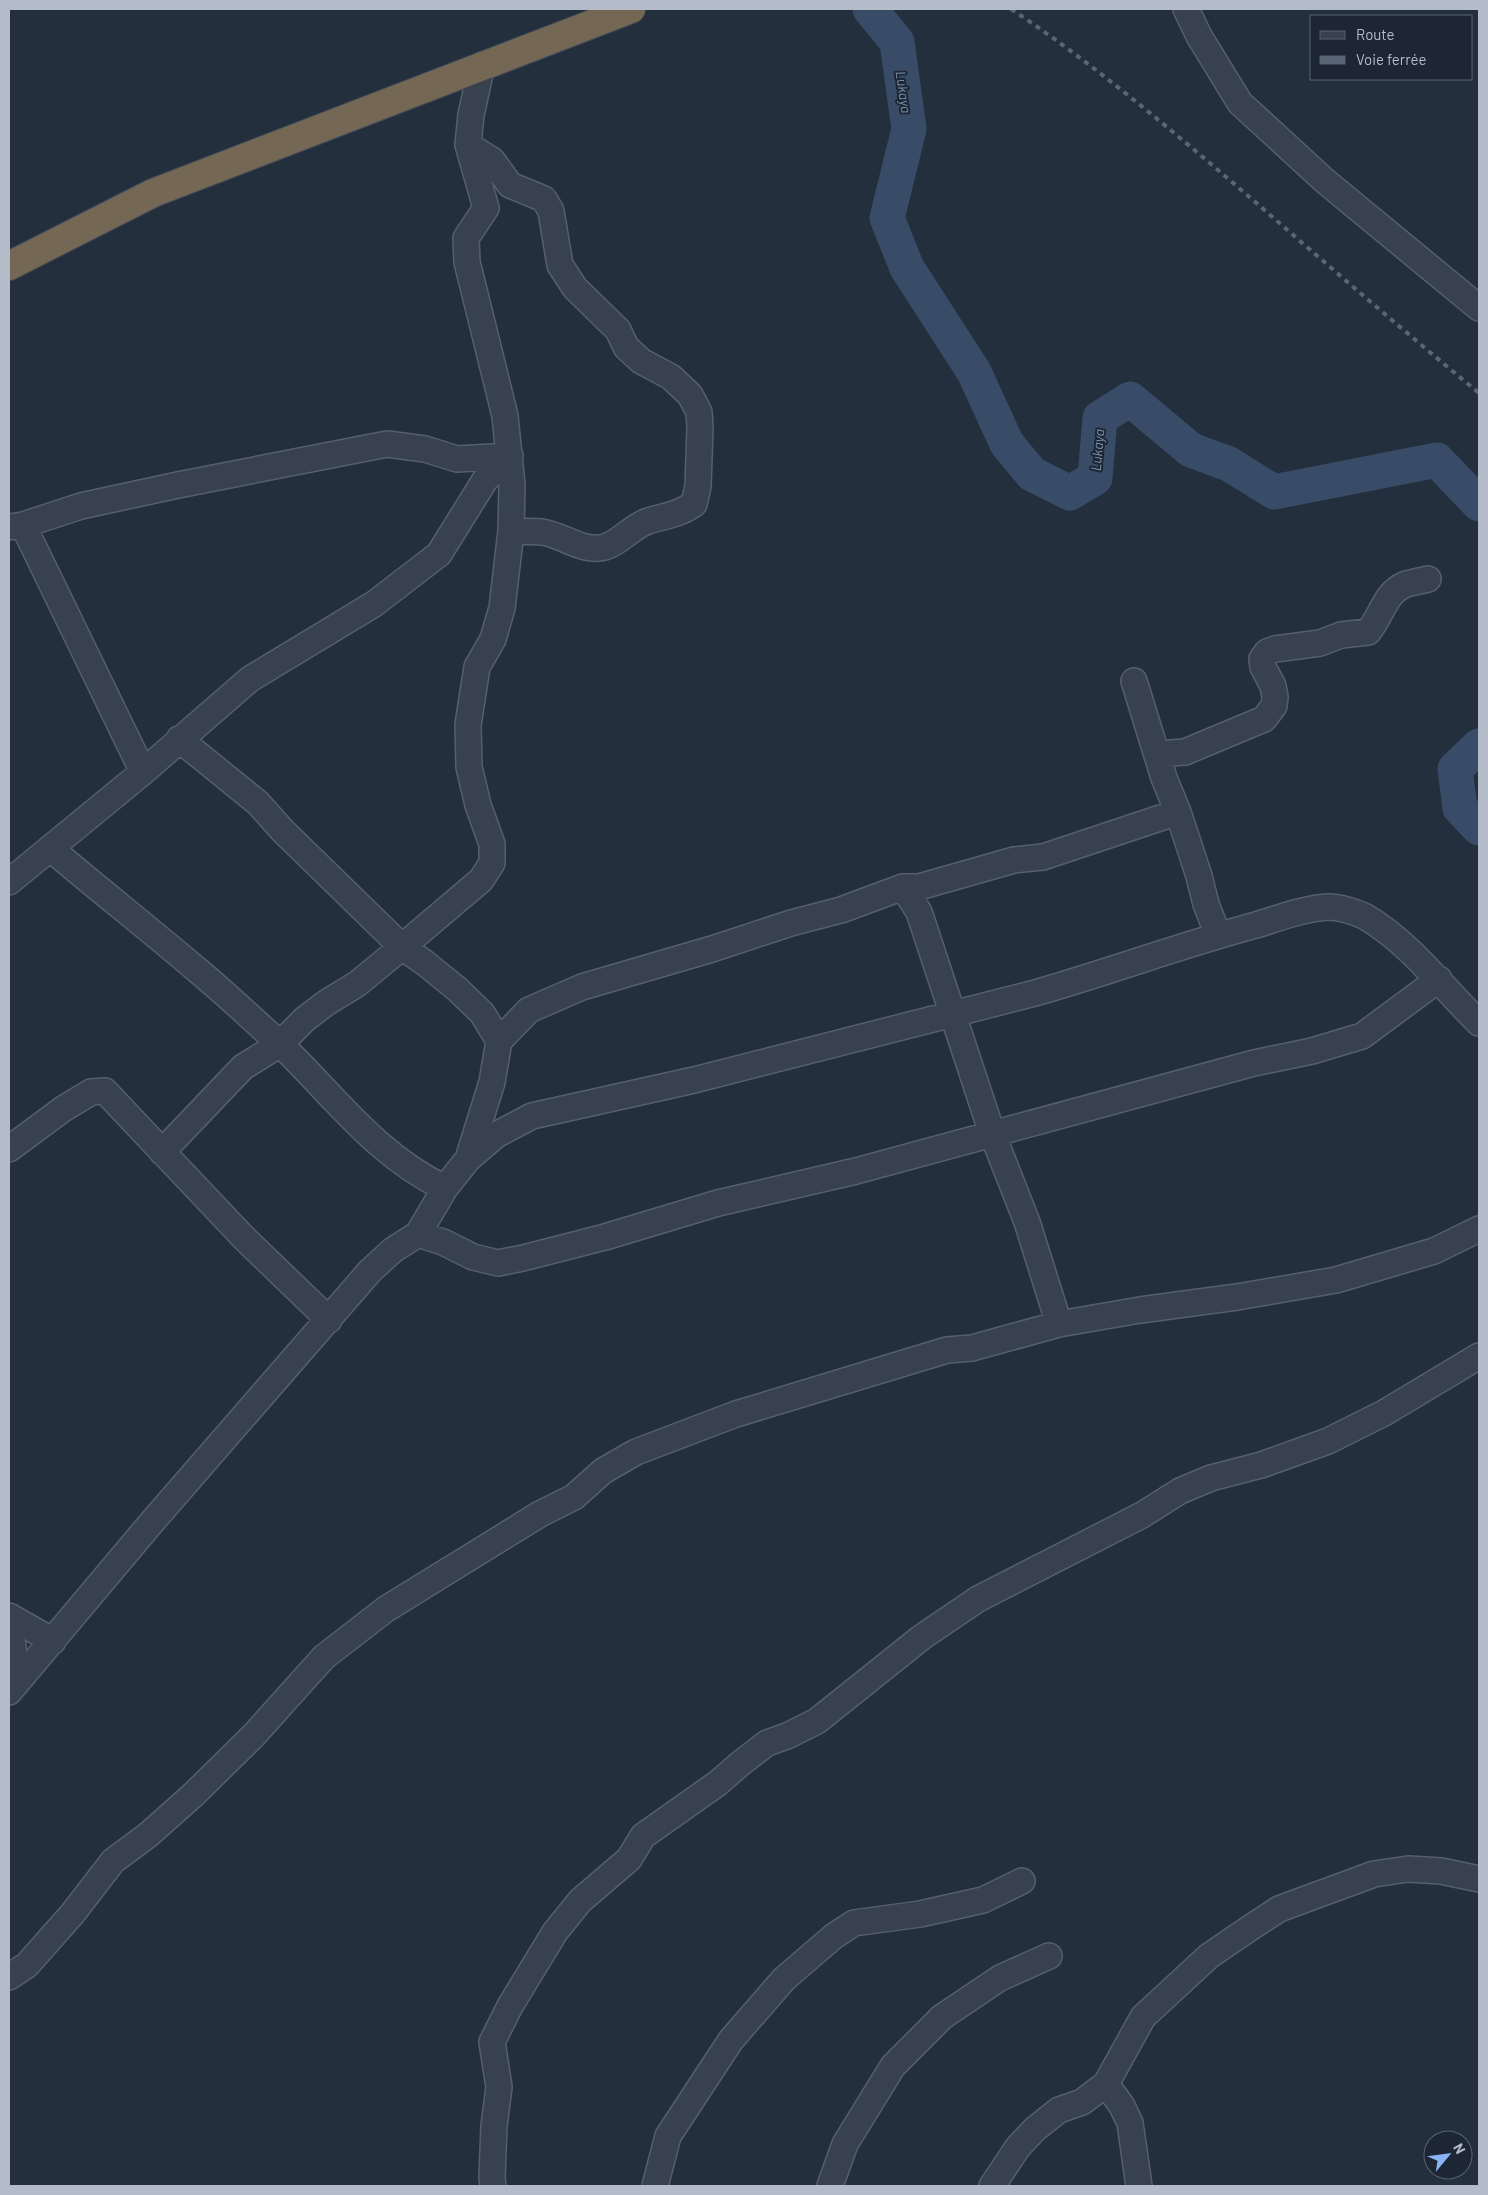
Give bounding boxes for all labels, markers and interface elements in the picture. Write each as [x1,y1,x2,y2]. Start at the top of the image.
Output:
legend [1310,15,1473,80]
text: Route [1356,25,1395,43]
text: Voie ferrée [1356,50,1427,68]
water label: Lukaya [893,70,915,114]
water label: Lukaya [1087,428,1107,472]
north arrow [1423,2130,1473,2180]
text: N [1450,2140,1469,2157]

